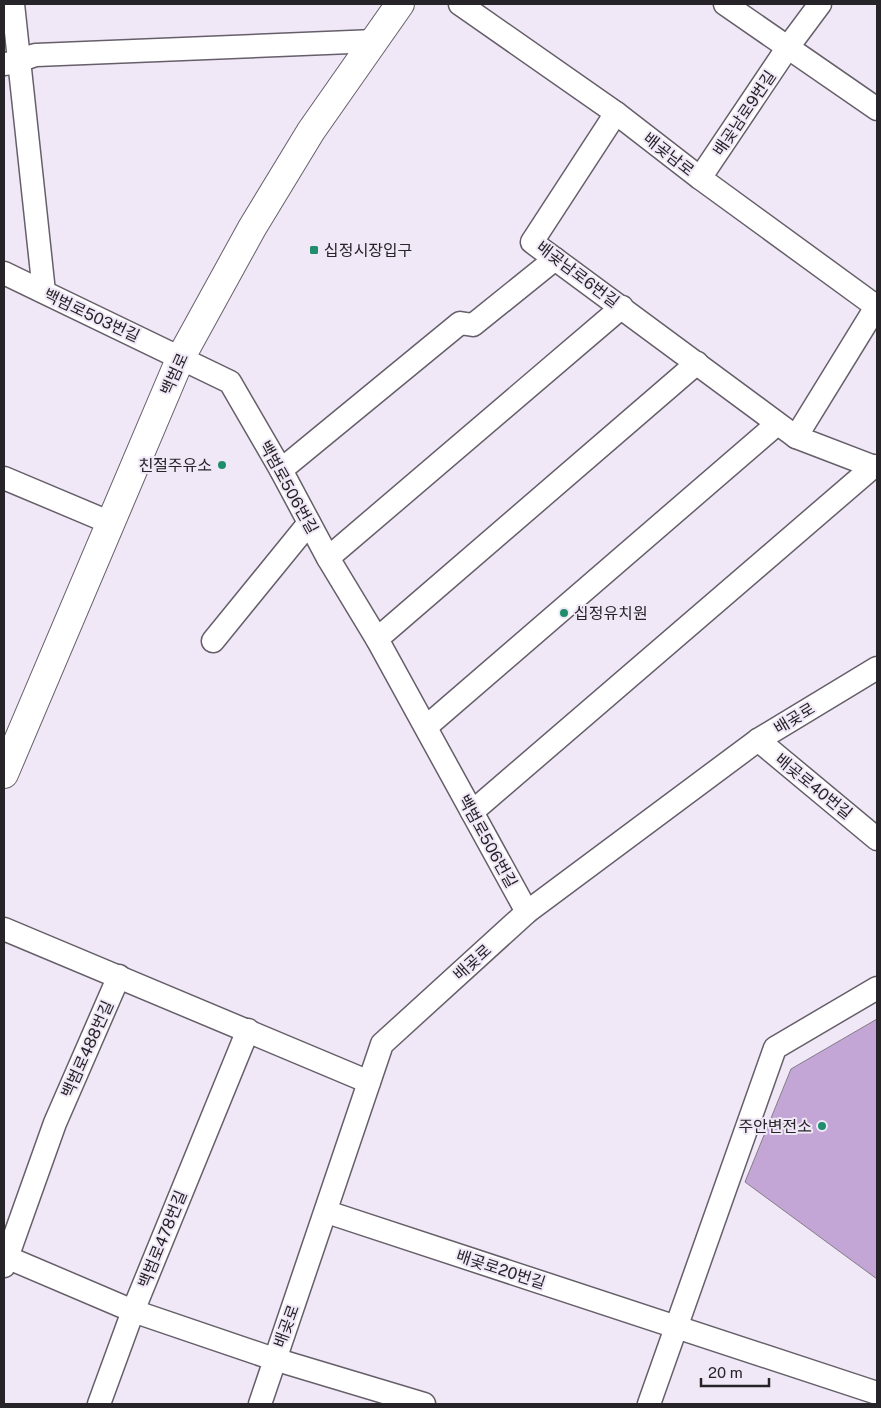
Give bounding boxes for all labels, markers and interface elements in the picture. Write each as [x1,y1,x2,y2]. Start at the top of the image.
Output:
street label: 배곶남로9번길 [709,67,780,159]
street label: 배곶남로 [640,129,698,180]
street label: 배곶남로6번길 [533,237,623,312]
place label: 십정시장입구 [324,241,412,260]
marker: 십정시장입구 [308,244,320,256]
street label: 백범로503번길 [41,285,143,346]
street label: 백범로 [157,350,192,398]
street label: 백범로506번길 [255,437,322,537]
place label: 친절주유소 [138,456,212,475]
marker: 친절주유소 [216,459,228,471]
place label: 십정유치원 [574,604,648,623]
marker: 십정유치원 [558,607,570,619]
street label: 배곶로 [770,699,818,738]
street label: 배곶로40번길 [771,750,856,823]
street label: 백범로506번길 [454,791,521,891]
street label: 배곶로 [450,940,495,984]
street label: 백범로488번길 [58,998,117,1101]
place label: 주안변전소 [738,1117,812,1136]
marker: 주안변전소 [816,1120,828,1132]
street label: 백범로478번길 [134,1188,191,1291]
street label: 배곶로20번길 [454,1246,548,1293]
street label: 배곶로 [270,1302,303,1350]
scale bar [701,1356,768,1388]
text: 20 m [708,1364,743,1381]

